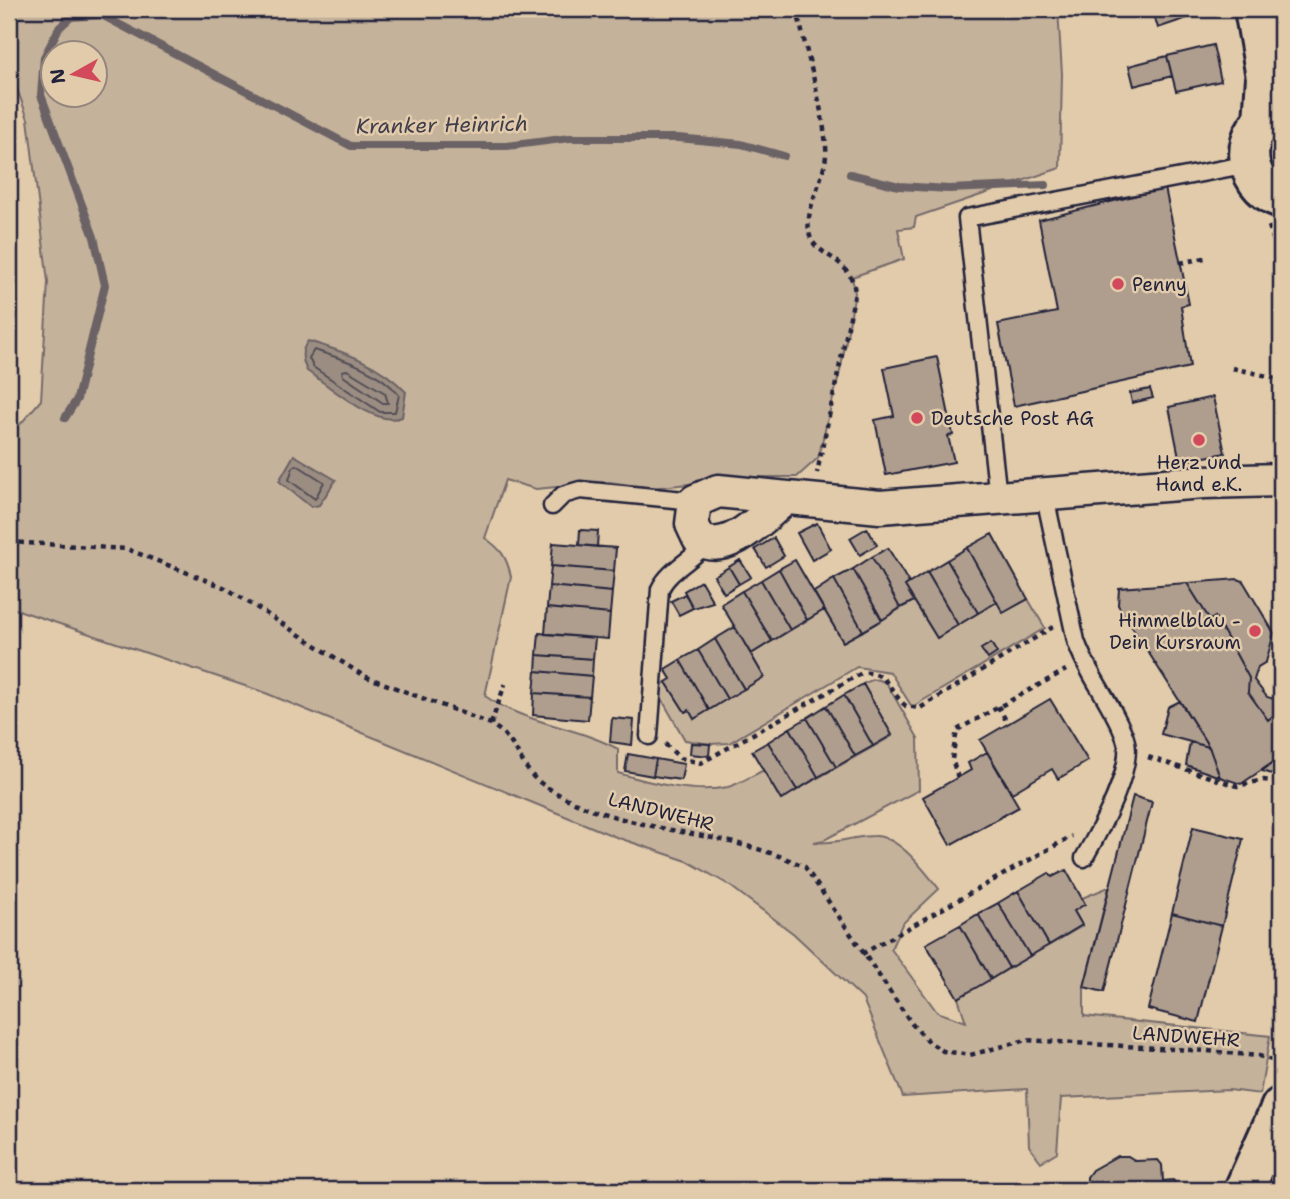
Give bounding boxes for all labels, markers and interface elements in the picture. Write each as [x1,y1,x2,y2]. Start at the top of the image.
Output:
north arrow [38,38,108,108]
text: N [44,67,71,85]
water label: Kranker Heinrich [356,110,528,140]
place label: Penny [1132,272,1187,297]
marker: Penny [1110,276,1126,292]
place label: Deutsche Post AG [931,406,1094,431]
marker: Deutsche Post AG [909,410,925,426]
marker: Herz und Hand e.K. [1191,432,1207,448]
place label: Herz und Hand e.K. [1156,450,1242,497]
place label: Himmelblau - Dein Kursraum [1109,608,1241,655]
marker: Himmelblau - Dein Kursraum [1247,623,1263,639]
street label: LANDWEHR [606,786,716,837]
street label: LANDWEHR [1131,1020,1241,1053]

